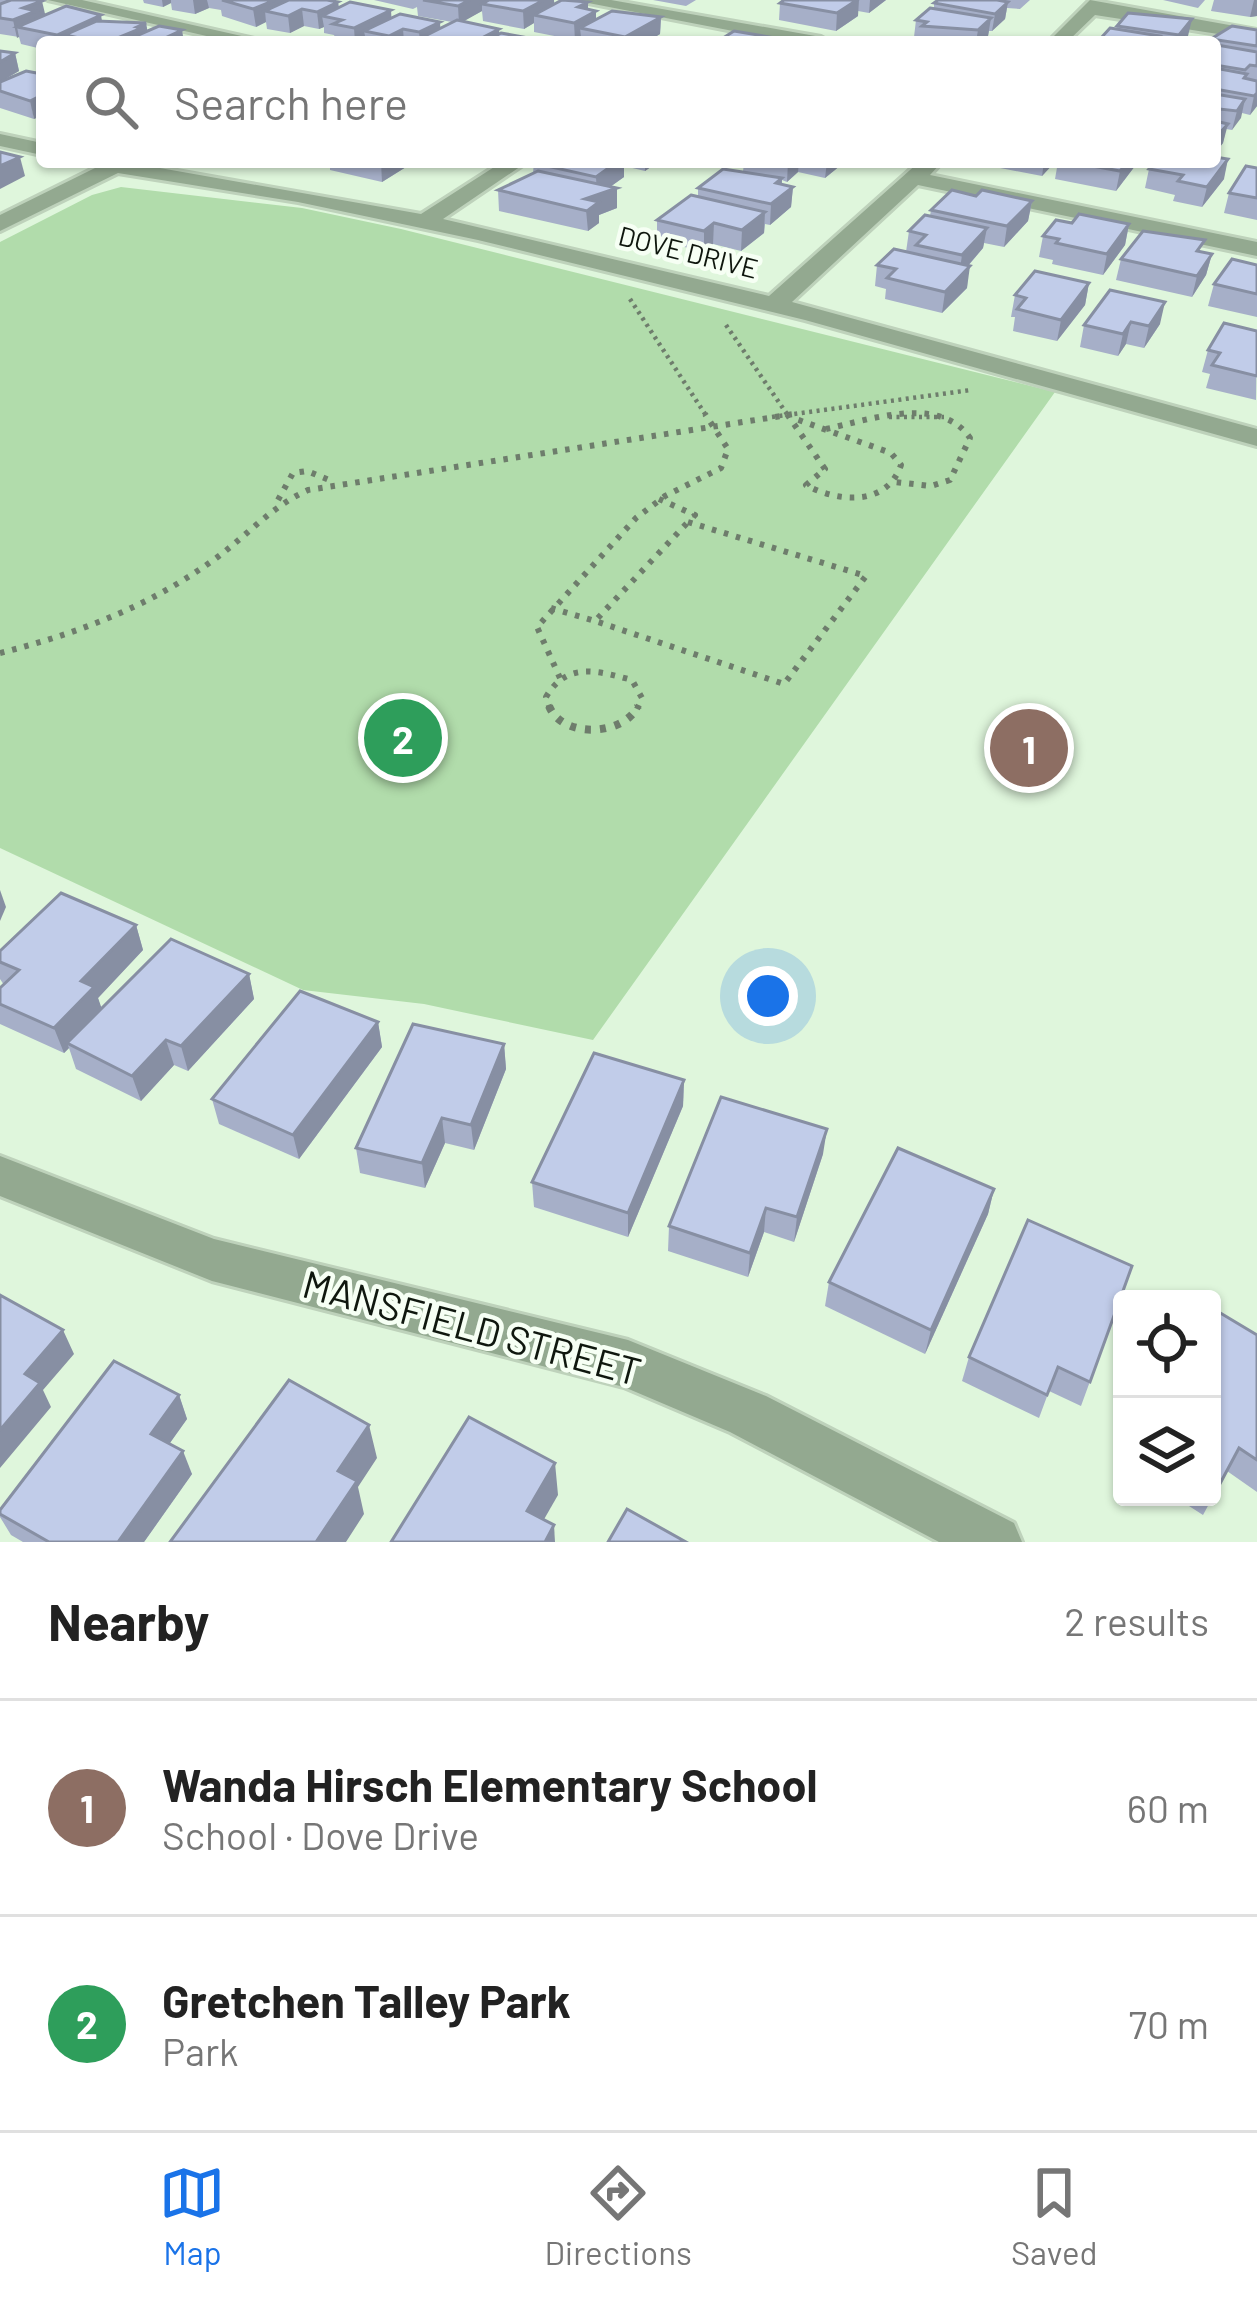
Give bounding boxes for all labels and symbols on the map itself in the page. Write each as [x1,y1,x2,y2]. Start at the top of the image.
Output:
street label: DOVE DRIVE [615,218,762,284]
pin: 2 [364,693,442,783]
pin: 1 [990,703,1068,793]
your location [738,966,798,1026]
street label: MANSFIELD STREET [298,1259,647,1394]

